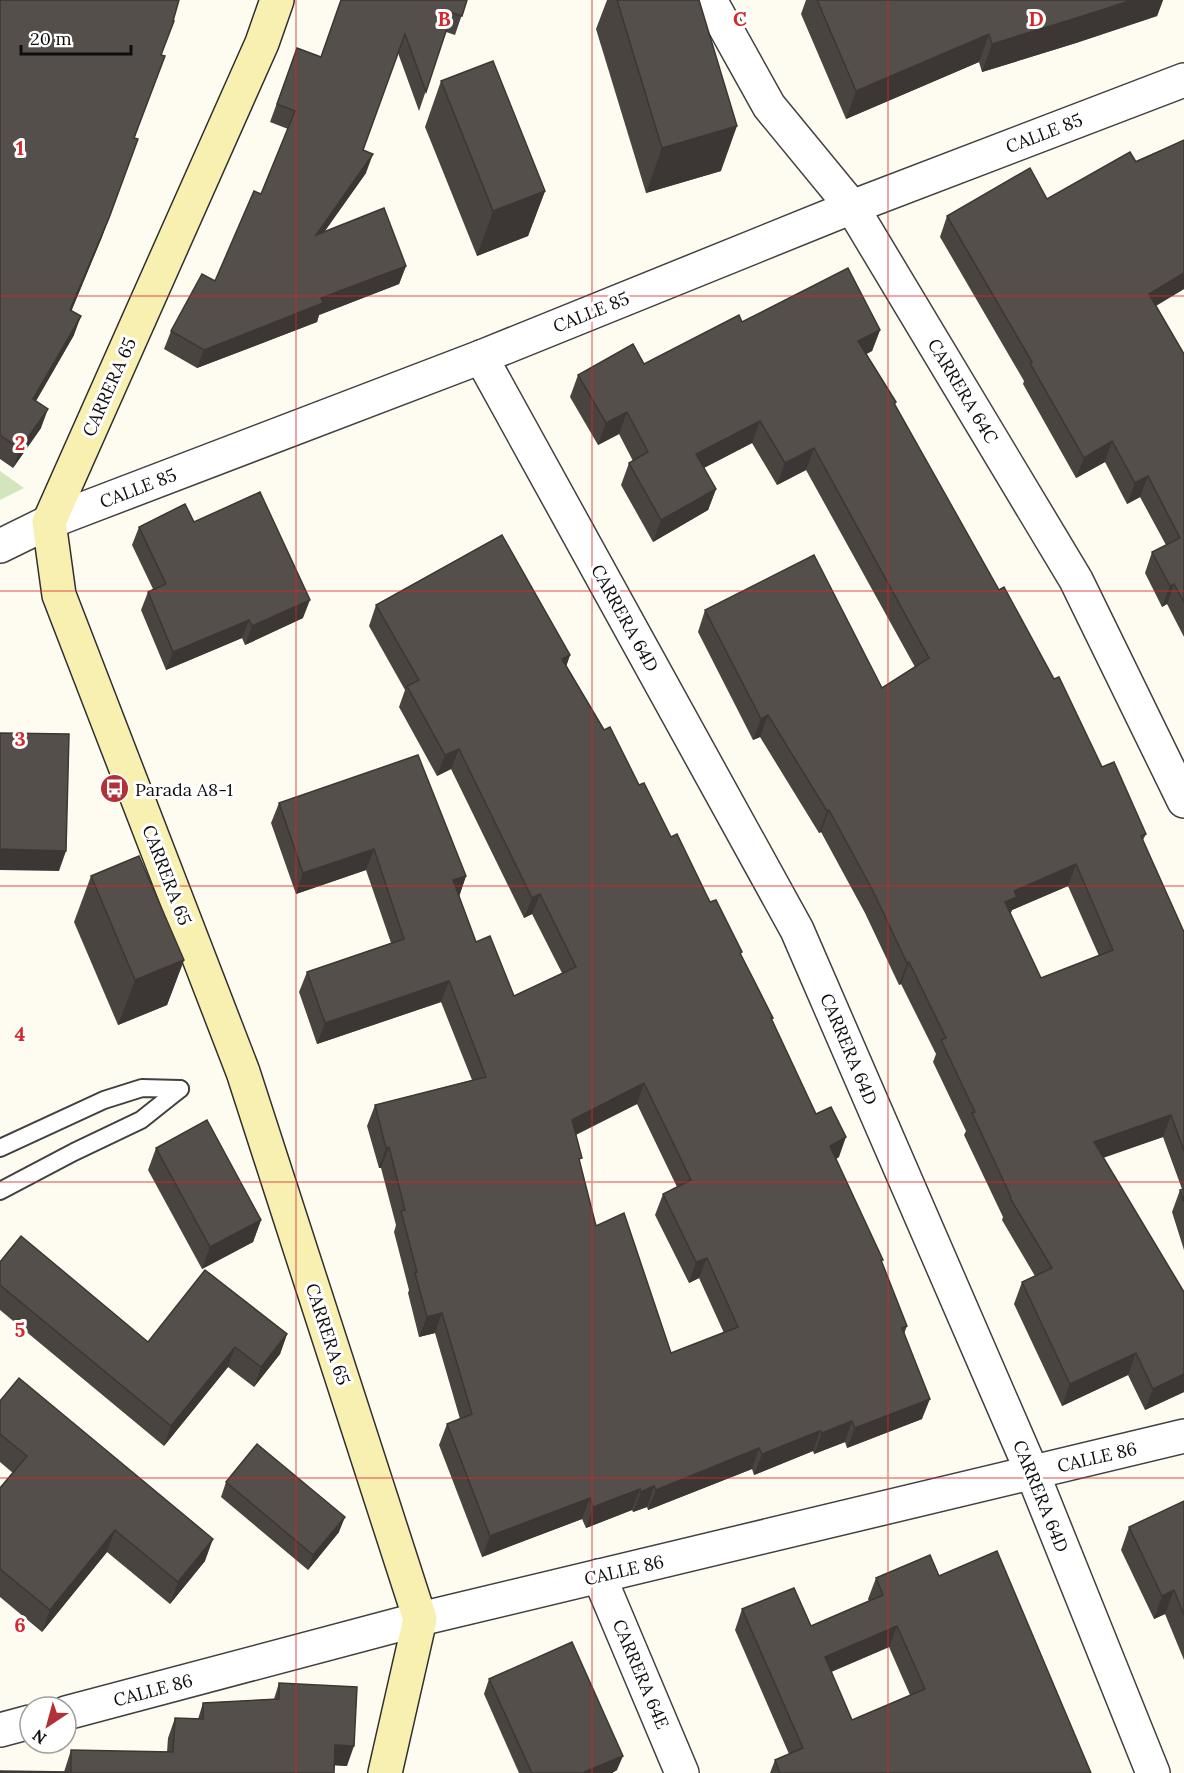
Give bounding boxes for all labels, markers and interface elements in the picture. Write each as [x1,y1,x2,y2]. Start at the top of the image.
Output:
text: B [437,6,451,31]
text: C [733,6,747,31]
text: D [1028,6,1044,31]
scale bar [21,18,130,56]
text: 20 m [30,27,72,50]
street label: CALLE 85 [1002,108,1086,158]
text: 1 [16,135,24,160]
street label: CALLE 85 [549,286,633,338]
street label: CARRERA 65 [77,334,141,440]
street label: CARRERA 64C [923,334,1004,448]
text: 2 [15,430,25,455]
street label: CALLE 85 [96,463,180,513]
street label: CARRERA 64D [586,560,664,676]
text: 3 [14,726,26,751]
bus stop icon: Parada A8-1 [98,773,130,805]
place label: Parada A8-1 [135,778,233,801]
street label: CARRERA 65 [137,821,197,929]
street label: CARRERA 64D [815,990,883,1108]
text: 4 [15,1021,26,1046]
street label: CARRERA 65 [301,1280,355,1388]
text: 5 [15,1317,26,1342]
street label: CARRERA 64D [1008,1436,1074,1556]
street label: CALLE 86 [1055,1437,1139,1477]
street label: CALLE 86 [582,1550,666,1590]
text: 6 [14,1612,26,1637]
street label: CARRERA 64E [608,1616,674,1732]
street label: CALLE 86 [111,1668,195,1712]
north arrow [18,1695,78,1755]
text: N [28,1725,50,1749]

